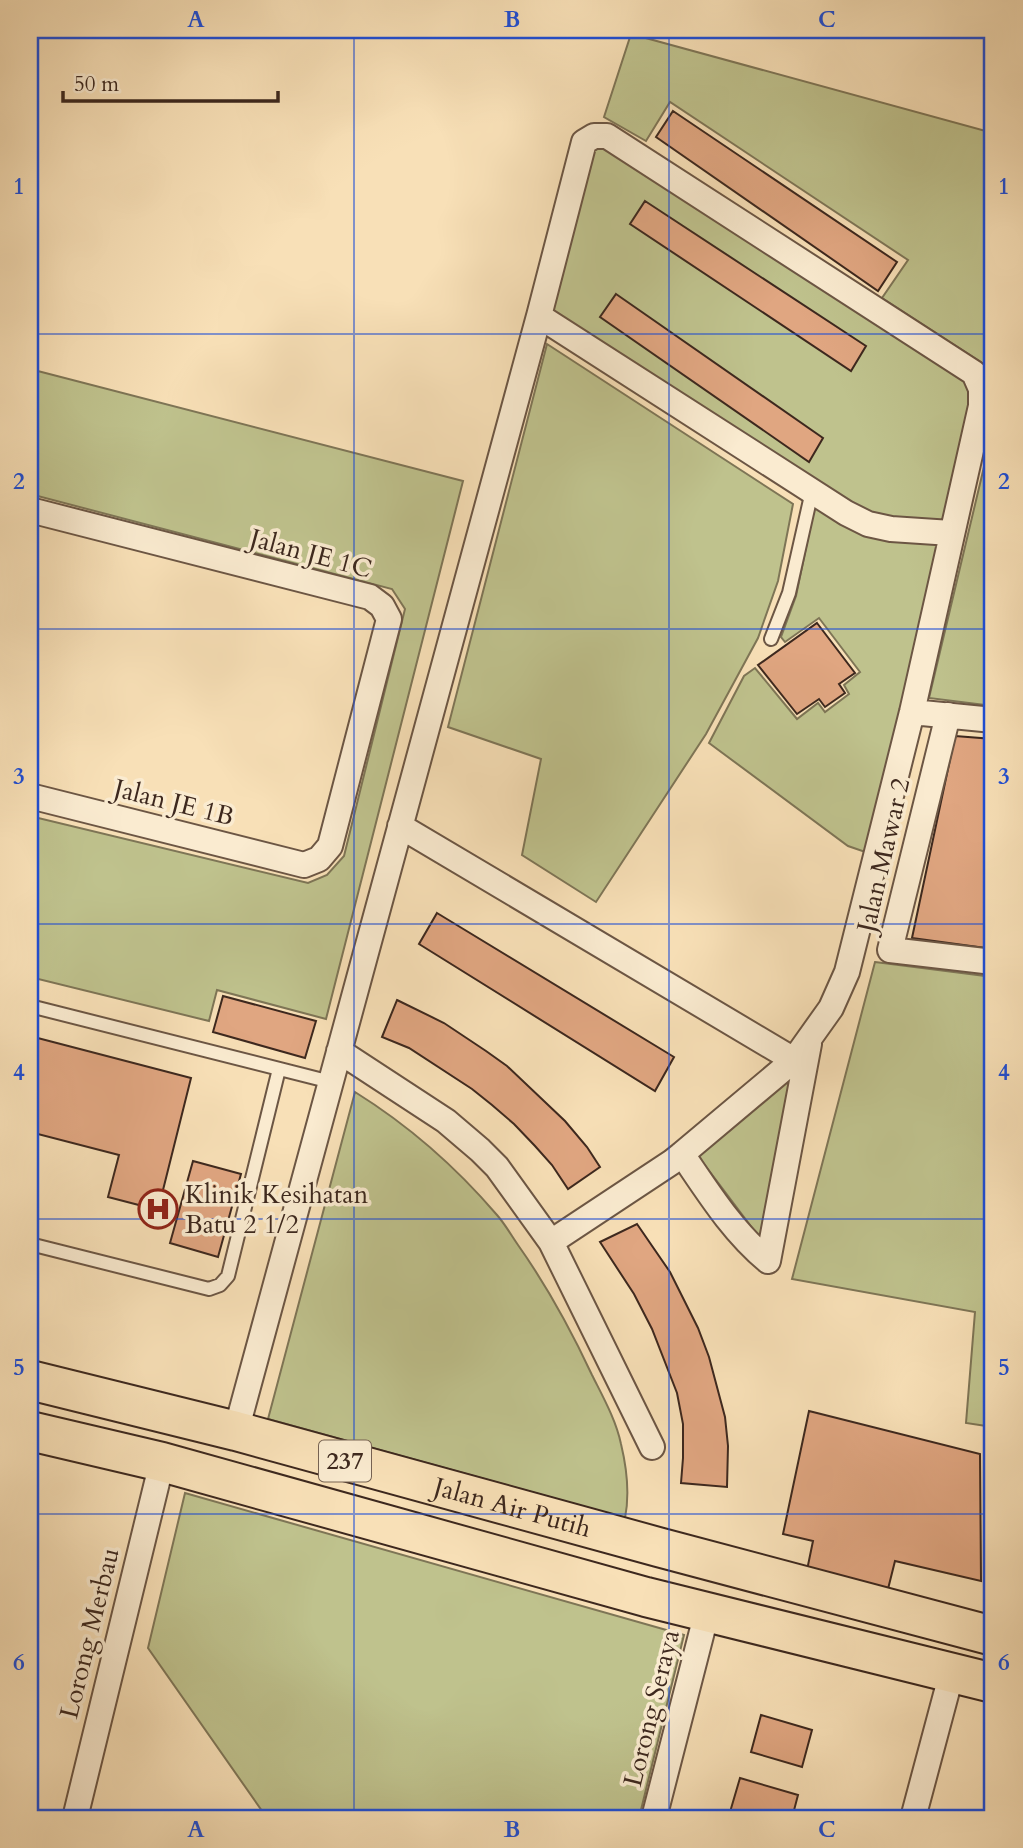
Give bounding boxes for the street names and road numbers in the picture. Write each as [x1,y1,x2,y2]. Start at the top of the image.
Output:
street label: Jalan JE 1C [242,519,376,587]
street label: Jalan JE 1B [106,770,238,834]
street label: Jalan Mawar 2 [848,775,918,940]
road number: 237 [319,1441,371,1482]
street label: Jalan Air Putih [426,1468,595,1546]
street label: Lorong Merbau [51,1544,128,1722]
street label: Lorong Seraya [615,1626,688,1790]

